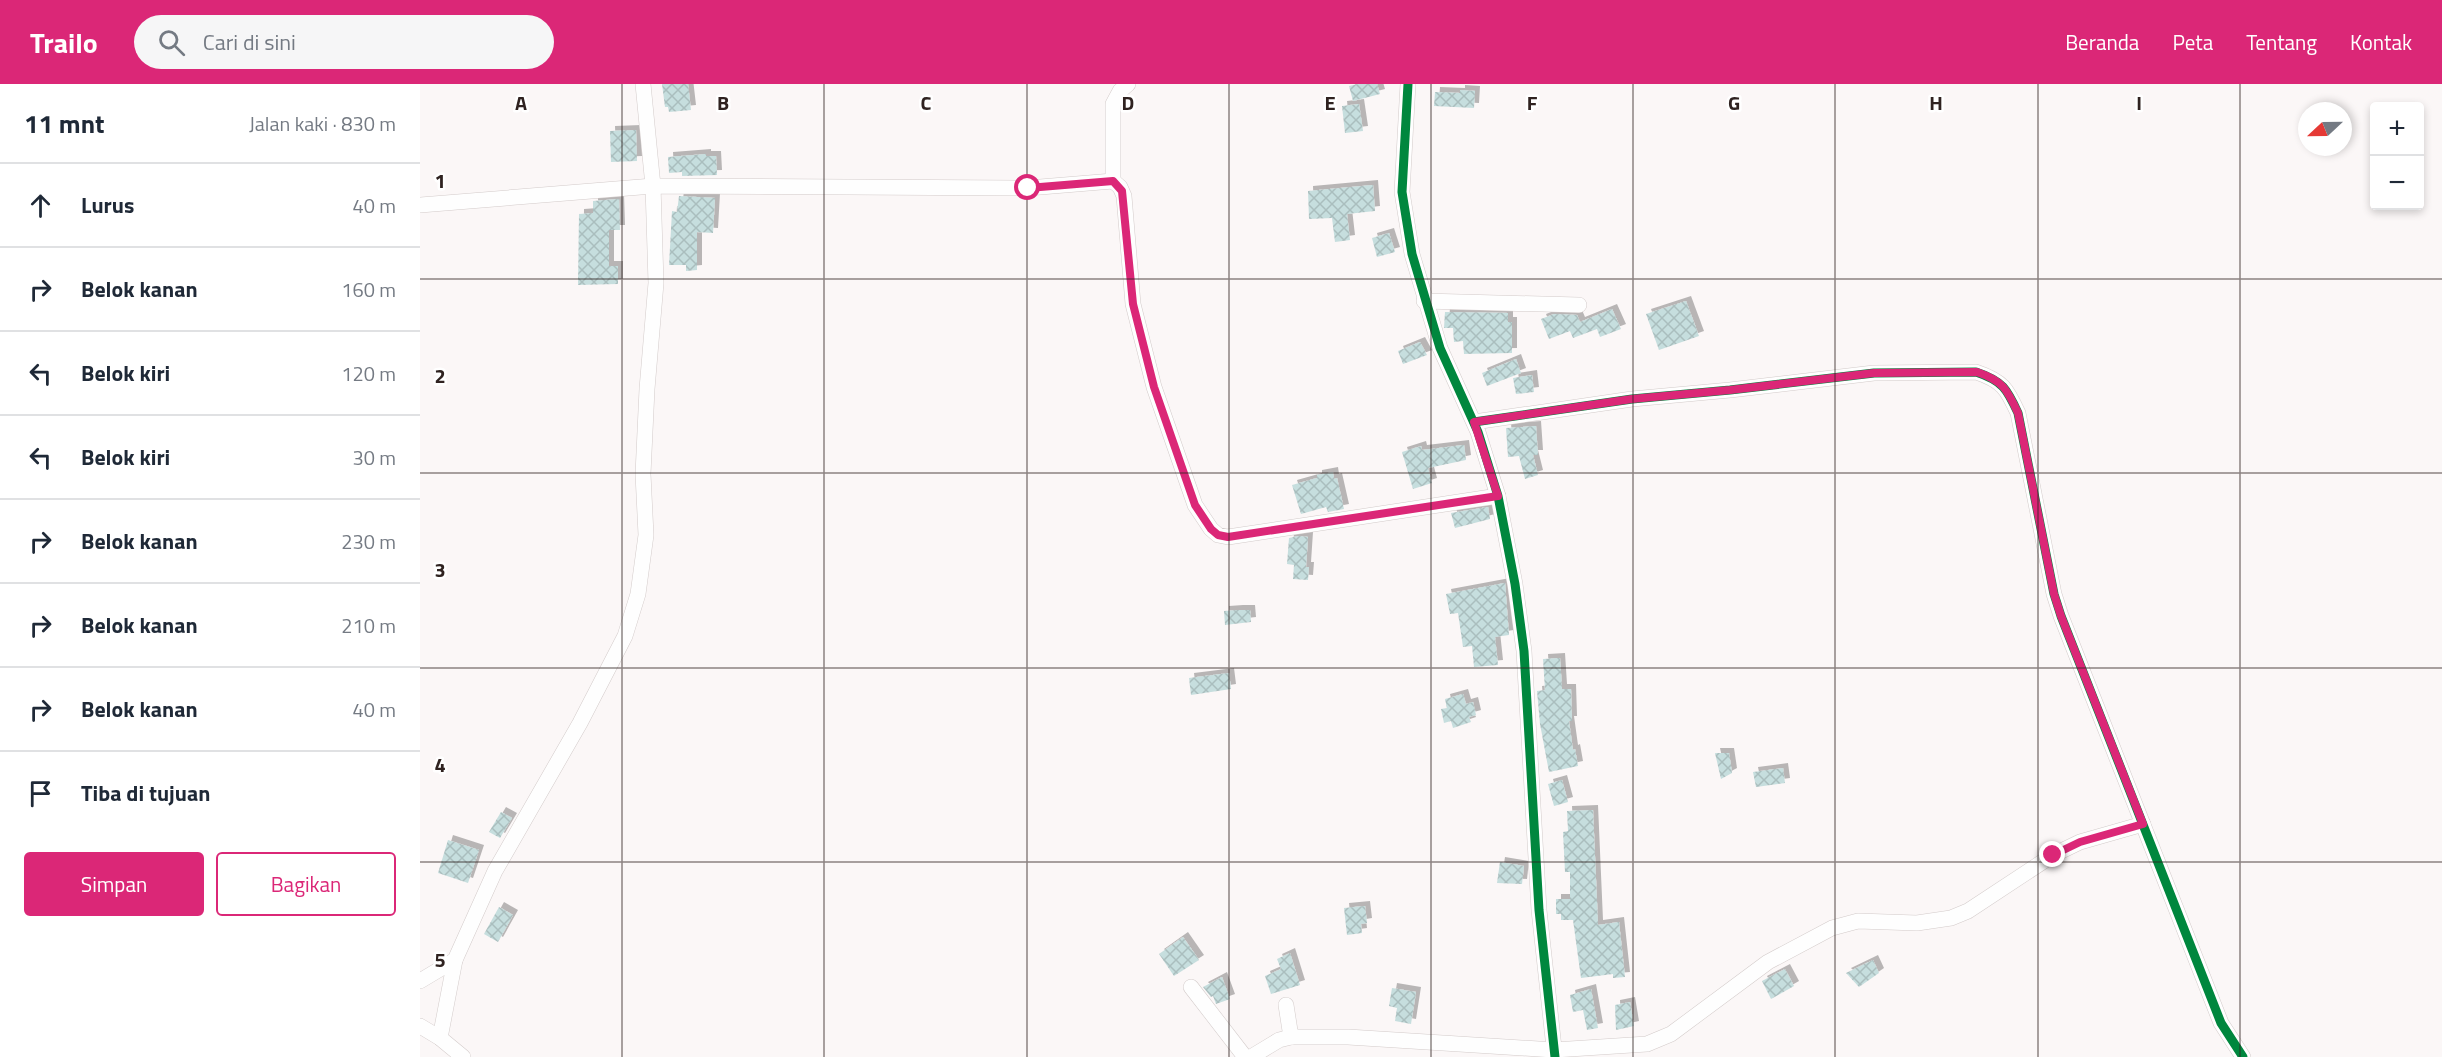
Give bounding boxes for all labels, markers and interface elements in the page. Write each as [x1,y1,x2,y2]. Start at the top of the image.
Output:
search box [134,15,554,69]
text: Trailo [30,21,98,64]
text: Cari di sini [203,25,296,59]
icon: search [155,26,188,59]
text: Beranda [2065,26,2139,58]
text: Peta [2172,26,2213,58]
text: Tentang [2246,26,2317,58]
text: Kontak [2350,26,2412,58]
text: A [515,87,527,118]
text: B [717,87,729,118]
text: C [921,87,932,118]
text: D [1122,87,1134,118]
text: E [1324,87,1336,118]
text: F [1527,87,1538,118]
text: G [1728,87,1740,118]
text: H [1929,87,1943,118]
text: I [2136,87,2142,118]
north arrow [2298,102,2352,156]
map controls [2370,102,2424,210]
button: + [2370,102,2424,156]
text: 11 mnt [24,104,105,143]
text: Jalan kaki · 830 m [249,108,396,139]
button: − [2370,156,2424,210]
text: 1 [434,165,446,196]
route start [1014,174,1040,200]
text: Lurus [81,188,134,222]
icon: ahead [24,189,57,222]
text: 40 m [352,190,396,221]
text: Belok kanan [81,272,198,306]
icon: right [24,273,57,306]
text: 160 m [341,274,396,305]
text: Belok kiri [81,356,170,390]
icon: left [24,357,57,390]
text: 120 m [341,358,396,389]
text: 2 [434,360,446,391]
text: Belok kiri [81,440,170,474]
icon: left [24,441,57,474]
text: 30 m [352,442,396,473]
text: Belok kanan [81,524,198,558]
icon: right [24,525,57,558]
text: 230 m [341,526,396,557]
text: 3 [434,554,446,585]
text: Belok kanan [81,608,198,642]
icon: right [24,609,57,642]
text: 210 m [341,610,396,641]
text: Belok kanan [81,692,198,726]
icon: right [24,693,57,726]
text: 40 m [352,694,396,725]
text: 4 [434,749,446,780]
text: Tiba di tujuan [81,776,210,810]
icon: arrive [24,777,57,810]
route end [2039,841,2065,867]
button: Simpan [24,852,204,916]
button: Bagikan [216,852,396,916]
text: 5 [434,944,446,975]

